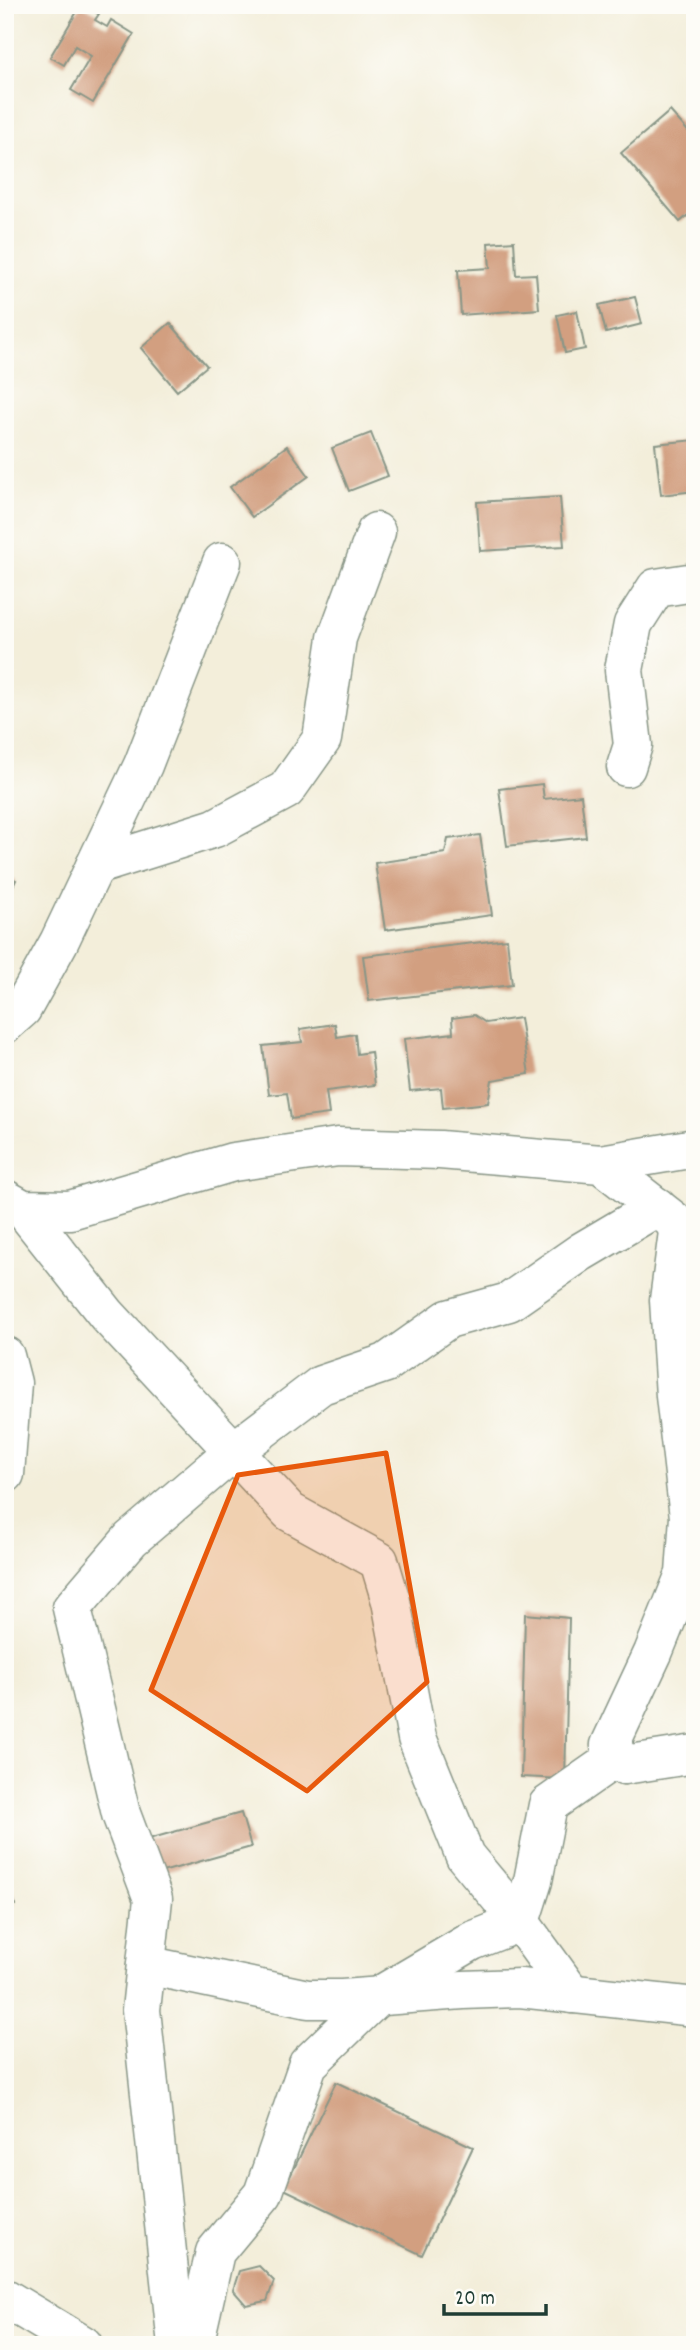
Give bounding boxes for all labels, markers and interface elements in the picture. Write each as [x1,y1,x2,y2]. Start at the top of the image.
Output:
scale bar [444,2273,546,2317]
text: 20 m [455,2285,495,2315]

